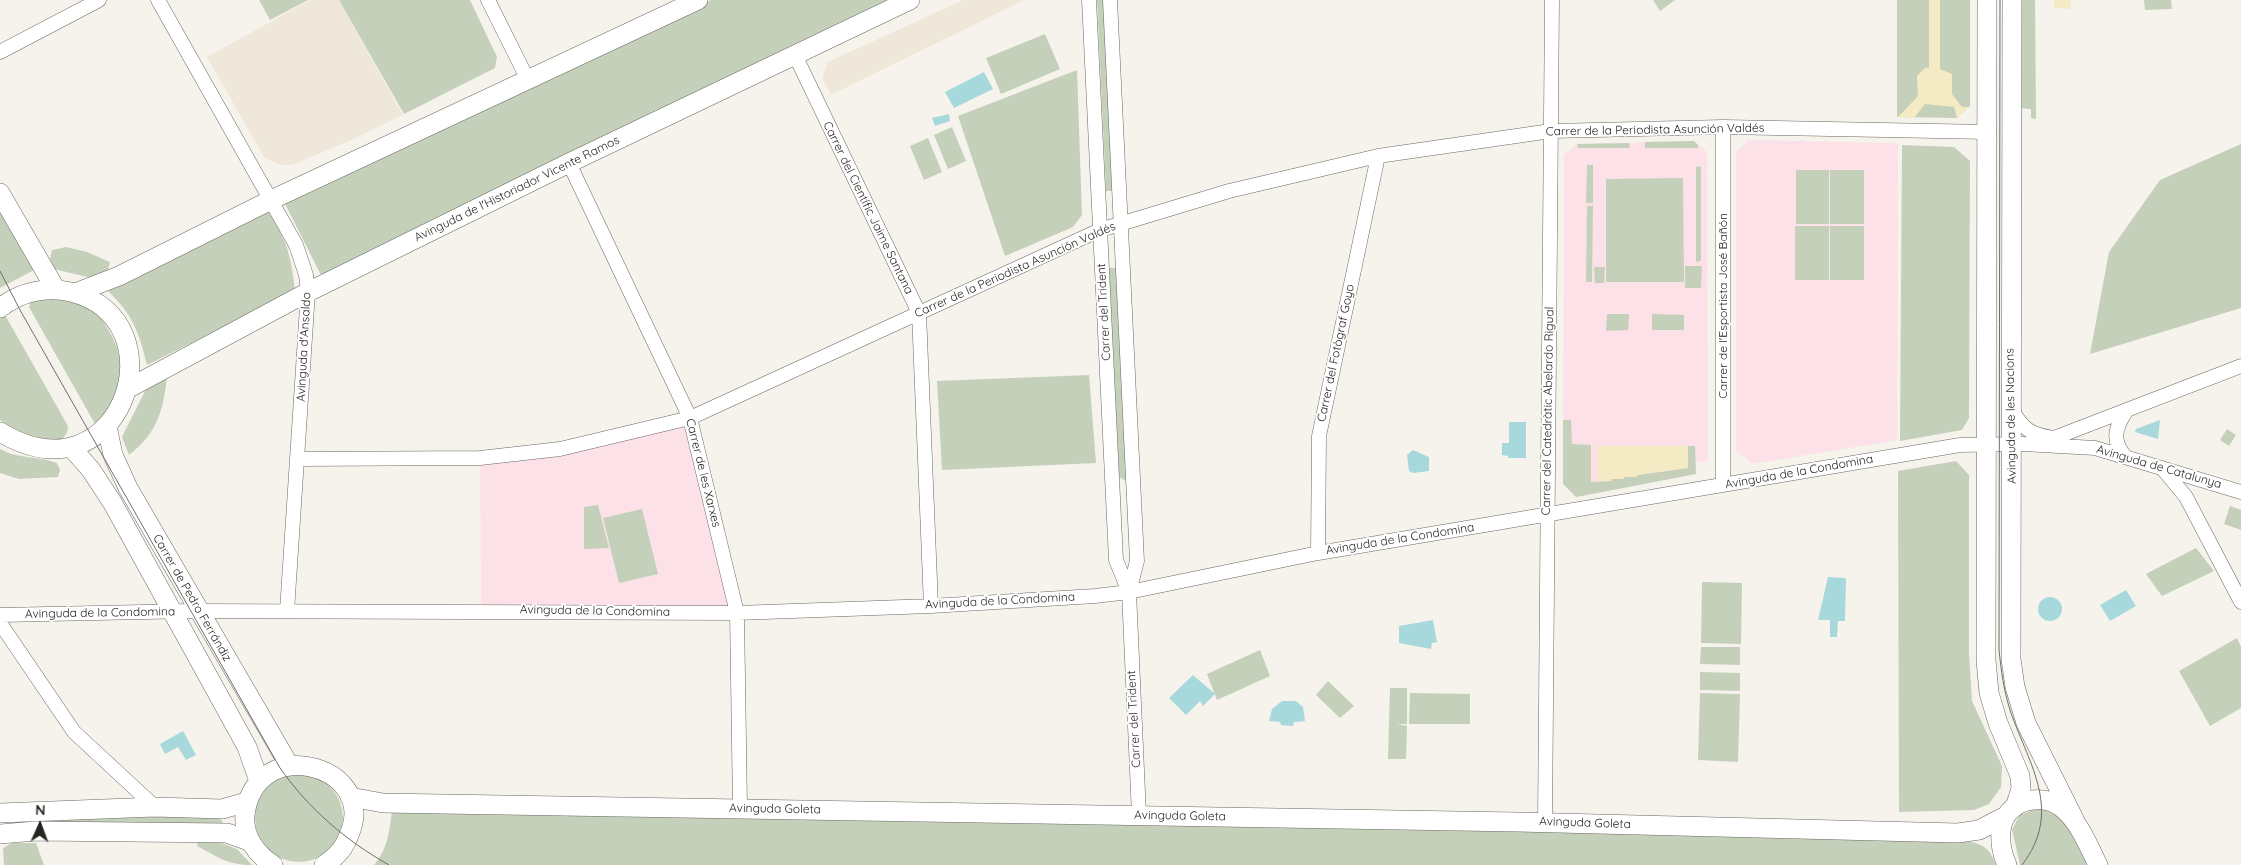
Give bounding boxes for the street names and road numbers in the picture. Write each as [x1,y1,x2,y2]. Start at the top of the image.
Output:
street label: Carrer del Científic Jaime Santana [820,119,916,297]
street label: Carrer de la Periodista Asunción Valdés [1546,121,1764,139]
street label: Avinguda de l'Historiador Vicente Ramos [412,133,622,245]
street label: Carrer de l'Esportista José Bañón [1716,213,1730,399]
street label: Carrer de la Periodista Asunción Valdés [912,219,1118,321]
street label: Carrer del Trident [1094,263,1114,361]
street label: Carrer del Fotògraf Goyo [1314,283,1358,423]
street label: Avinguda d'Ansaldo [294,292,314,402]
street label: Carrer del Catedràtic Abelardo Rigual [1539,307,1557,515]
street label: Avinguda de les Nacions [2003,348,2019,484]
street label: Carrer de les Xarxes [683,417,723,529]
street label: Avinguda de Catalunya [2095,442,2223,492]
street label: Avinguda de la Condomina [1724,452,1874,492]
street label: Avinguda de la Condomina [1325,520,1475,558]
street label: Carrer de Pedro Ferrándiz [150,532,234,664]
street label: Avinguda de la Condomina [925,590,1075,612]
street label: Avinguda de la Condomina [520,602,670,620]
street label: Avinguda de la Condomina [25,604,175,622]
street label: Carrer del Trident [1124,670,1144,768]
street label: Avinguda Goleta [729,801,821,817]
street label: Avinguda Goleta [1134,808,1226,824]
street label: Avinguda Goleta [1539,814,1631,832]

